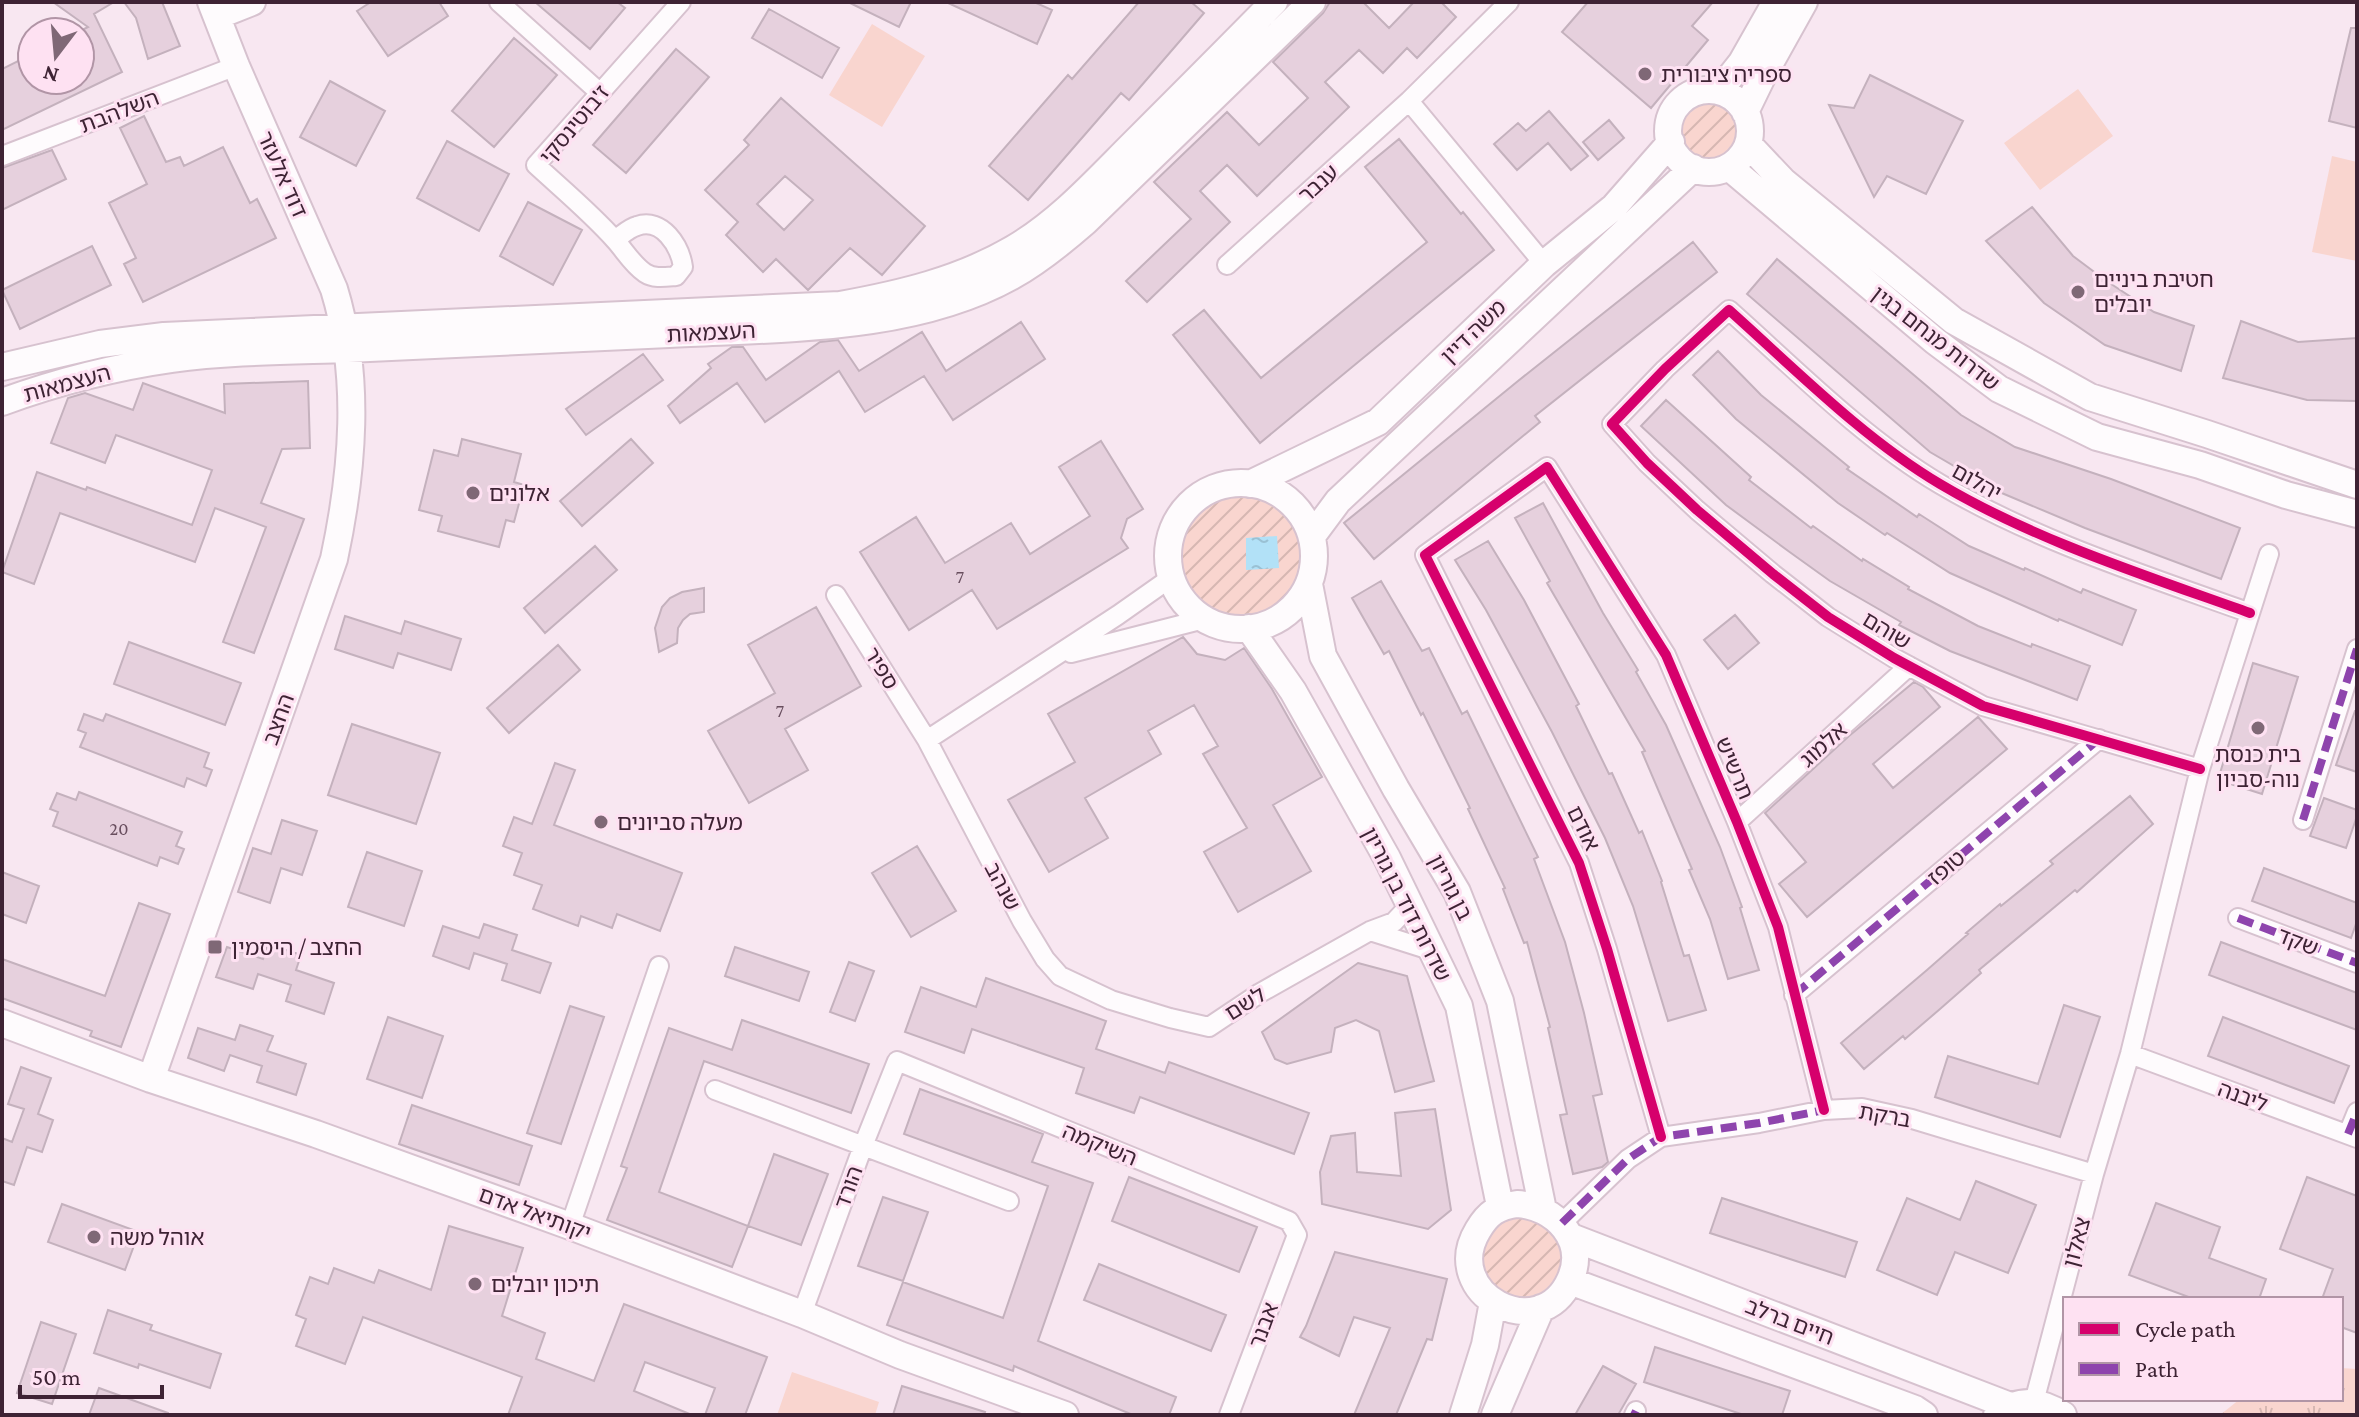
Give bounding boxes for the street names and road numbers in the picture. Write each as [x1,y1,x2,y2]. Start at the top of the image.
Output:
street label: ז'בוטינסקי [534,80,614,168]
street label: השלהבת [76,85,162,138]
street label: דוד אלעזר [252,127,313,221]
street label: ענבר [1293,159,1343,208]
street label: שדרות מנחם בגין [1867,281,2004,396]
street label: משה דיין [1436,294,1511,368]
street label: העצמאות [666,318,756,347]
street label: העצמאות [21,360,113,407]
street label: יהלום [1948,458,2006,505]
street label: שוהם [1858,606,1915,654]
street label: ספיר [859,643,904,694]
street label: החצב [258,690,299,748]
street label: אלמוג [1795,717,1852,772]
street label: תרשיש [1710,733,1759,803]
street label: אודם [1562,802,1605,855]
street label: שדרות דוד בן גוריון [1357,823,1456,985]
street label: טופז [1923,845,1970,890]
street label: בן גוריון [1423,850,1478,924]
street label: שנהב [980,858,1026,915]
street label: שקד [2274,922,2322,961]
street label: לשם [1220,981,1270,1025]
street label: ליבנה [2214,1076,2271,1117]
street label: ברקת [1857,1099,1913,1132]
street label: השיקמה [1059,1118,1141,1171]
street label: הורד [829,1162,868,1212]
street label: יקותיאל אדם [475,1182,594,1245]
street label: צאלון [2058,1214,2095,1270]
street label: חיים ברלב [1742,1293,1838,1350]
street label: אבנר [1244,1299,1283,1351]

